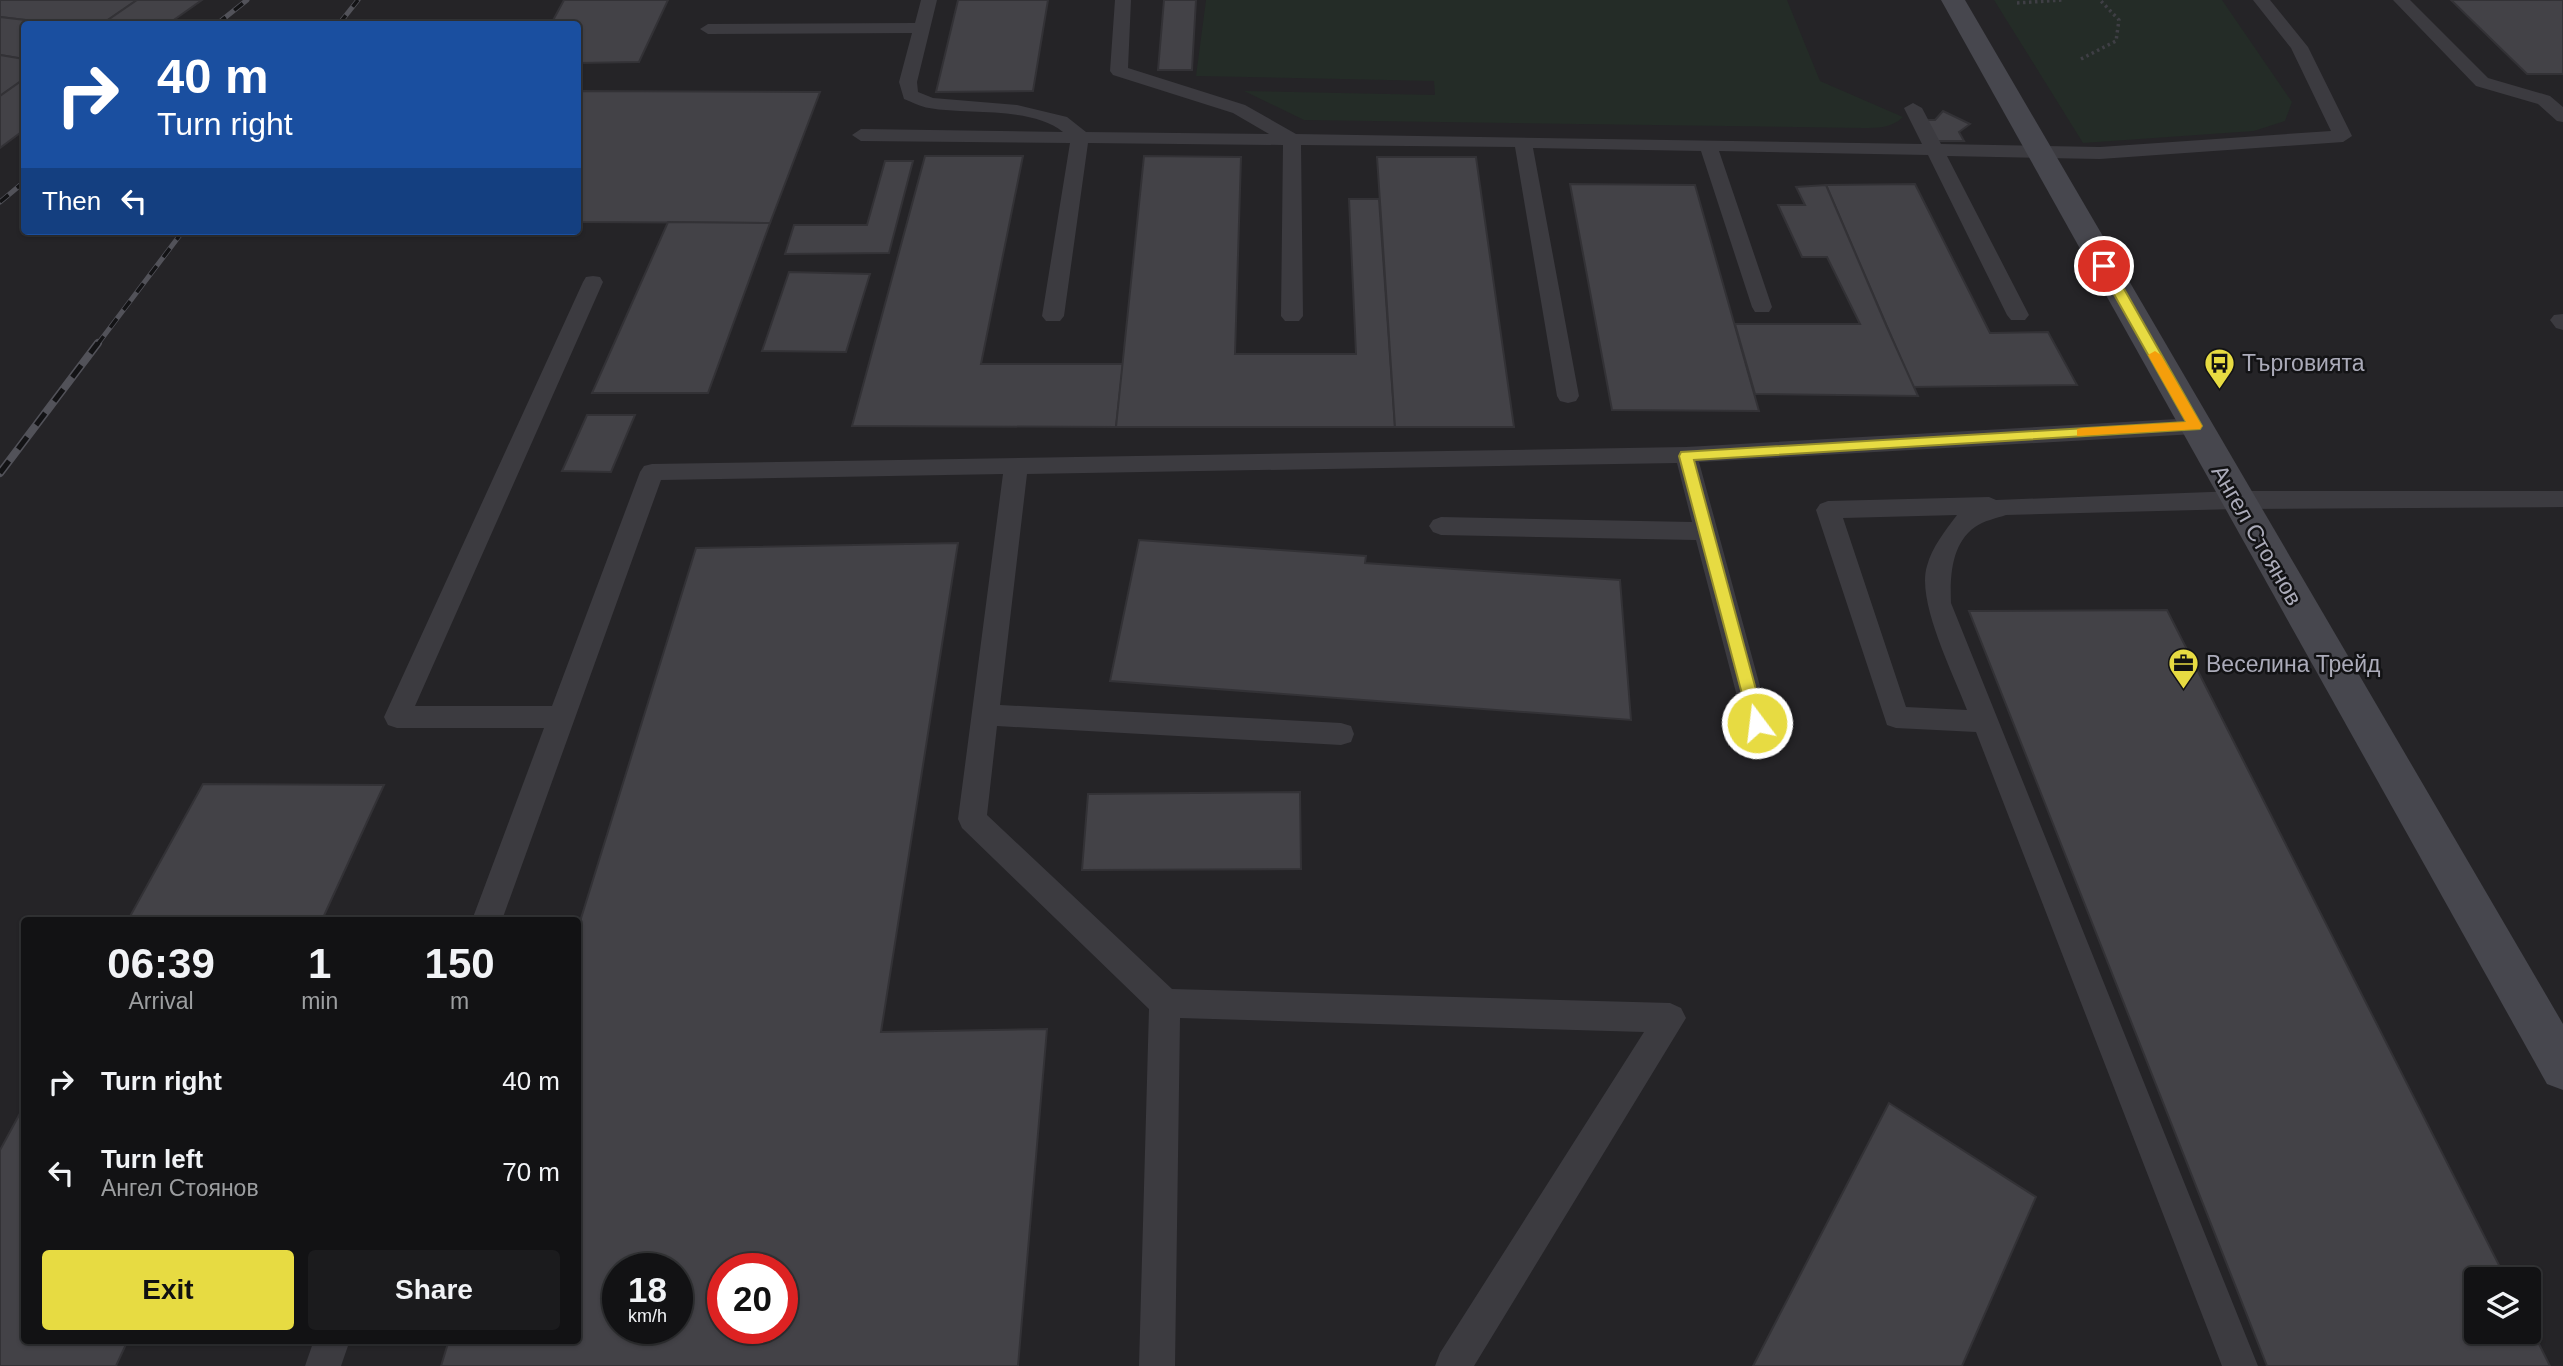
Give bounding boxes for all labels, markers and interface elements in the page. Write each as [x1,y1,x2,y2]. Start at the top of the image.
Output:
icon: right [42,49,133,140]
text: 40 m [157,49,269,103]
text: Turn right [157,106,293,142]
icon: left [115,182,153,220]
text: Then [42,186,101,216]
pin [2074,236,2134,296]
icon: arrive [2085,247,2123,285]
bus stop icon: Търговията [2202,346,2236,390]
place label: Търговията [2242,350,2365,376]
street label: Ангел Стоянов [2206,460,2308,610]
office icon: Веселина Трейд [2166,647,2200,691]
place label: Веселина Трейд [2206,651,2381,677]
position arrow [1720,686,1794,760]
text: 06:39 [107,940,215,987]
text: 1 [308,940,331,987]
text: 150 [425,940,495,987]
text: Arrival [128,988,194,1014]
text: min [301,988,338,1014]
text: m [450,988,469,1014]
icon: right [42,1063,80,1101]
text: Turn right [101,1066,222,1096]
text: 40 m [502,1066,560,1096]
text: Turn left [101,1144,203,1174]
icon: left [42,1154,80,1192]
text: 70 m [502,1157,560,1187]
text: Ангел Стоянов [101,1175,259,1201]
button: Exit [42,1250,294,1330]
button: Share [308,1250,560,1330]
speed limit sign: 20 [707,1253,798,1344]
map controls [2464,1267,2541,1344]
button: layers [2464,1267,2541,1344]
text: 18 [628,1270,667,1309]
text: km/h [628,1306,667,1326]

